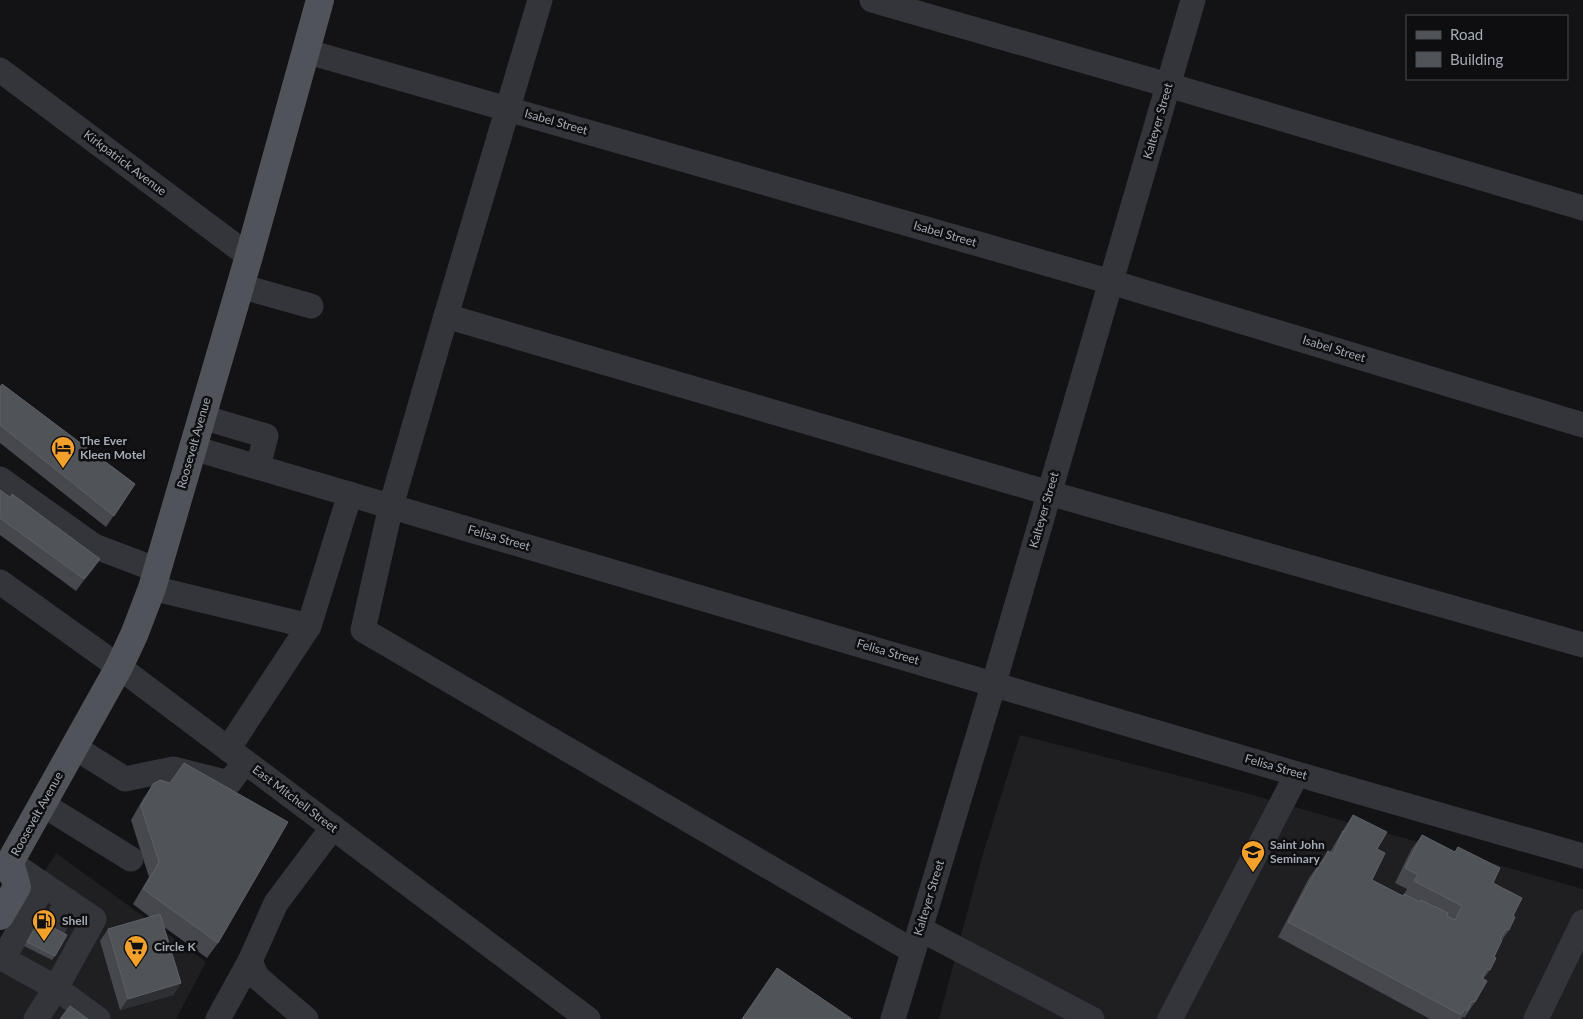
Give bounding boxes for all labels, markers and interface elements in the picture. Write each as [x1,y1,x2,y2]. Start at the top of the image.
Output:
legend [1406,15,1568,80]
text: Road [1450,25,1483,43]
text: Building [1450,50,1503,68]
street label: Kalteyer Street [1140,80,1176,161]
street label: Isabel Street [523,105,590,138]
street label: Kirkpatrick Avenue [81,127,170,199]
street label: Isabel Street [912,217,979,250]
street label: Isabel Street [1301,332,1368,365]
street label: Roosevelt Avenue [173,396,214,490]
place label: The Ever Kleen Motel [80,433,145,462]
hotel icon: The Ever Kleen Motel [50,435,76,469]
street label: Kalteyer Street [1026,469,1062,550]
street label: Felisa Street [466,521,533,554]
street label: Felisa Street [855,635,922,668]
street label: Felisa Street [1243,750,1310,783]
street label: East Mitchell Street [250,762,341,836]
street label: Roosevelt Avenue [7,769,66,859]
place label: Saint John Seminary [1270,837,1325,866]
school or university icon: Saint John Seminary [1240,839,1266,873]
street label: Kalteyer Street [910,858,947,937]
fuel station icon: Shell [31,908,57,942]
place label: Shell [62,913,88,928]
supermarket icon: Circle K [123,934,149,968]
place label: Circle K [154,939,196,954]

